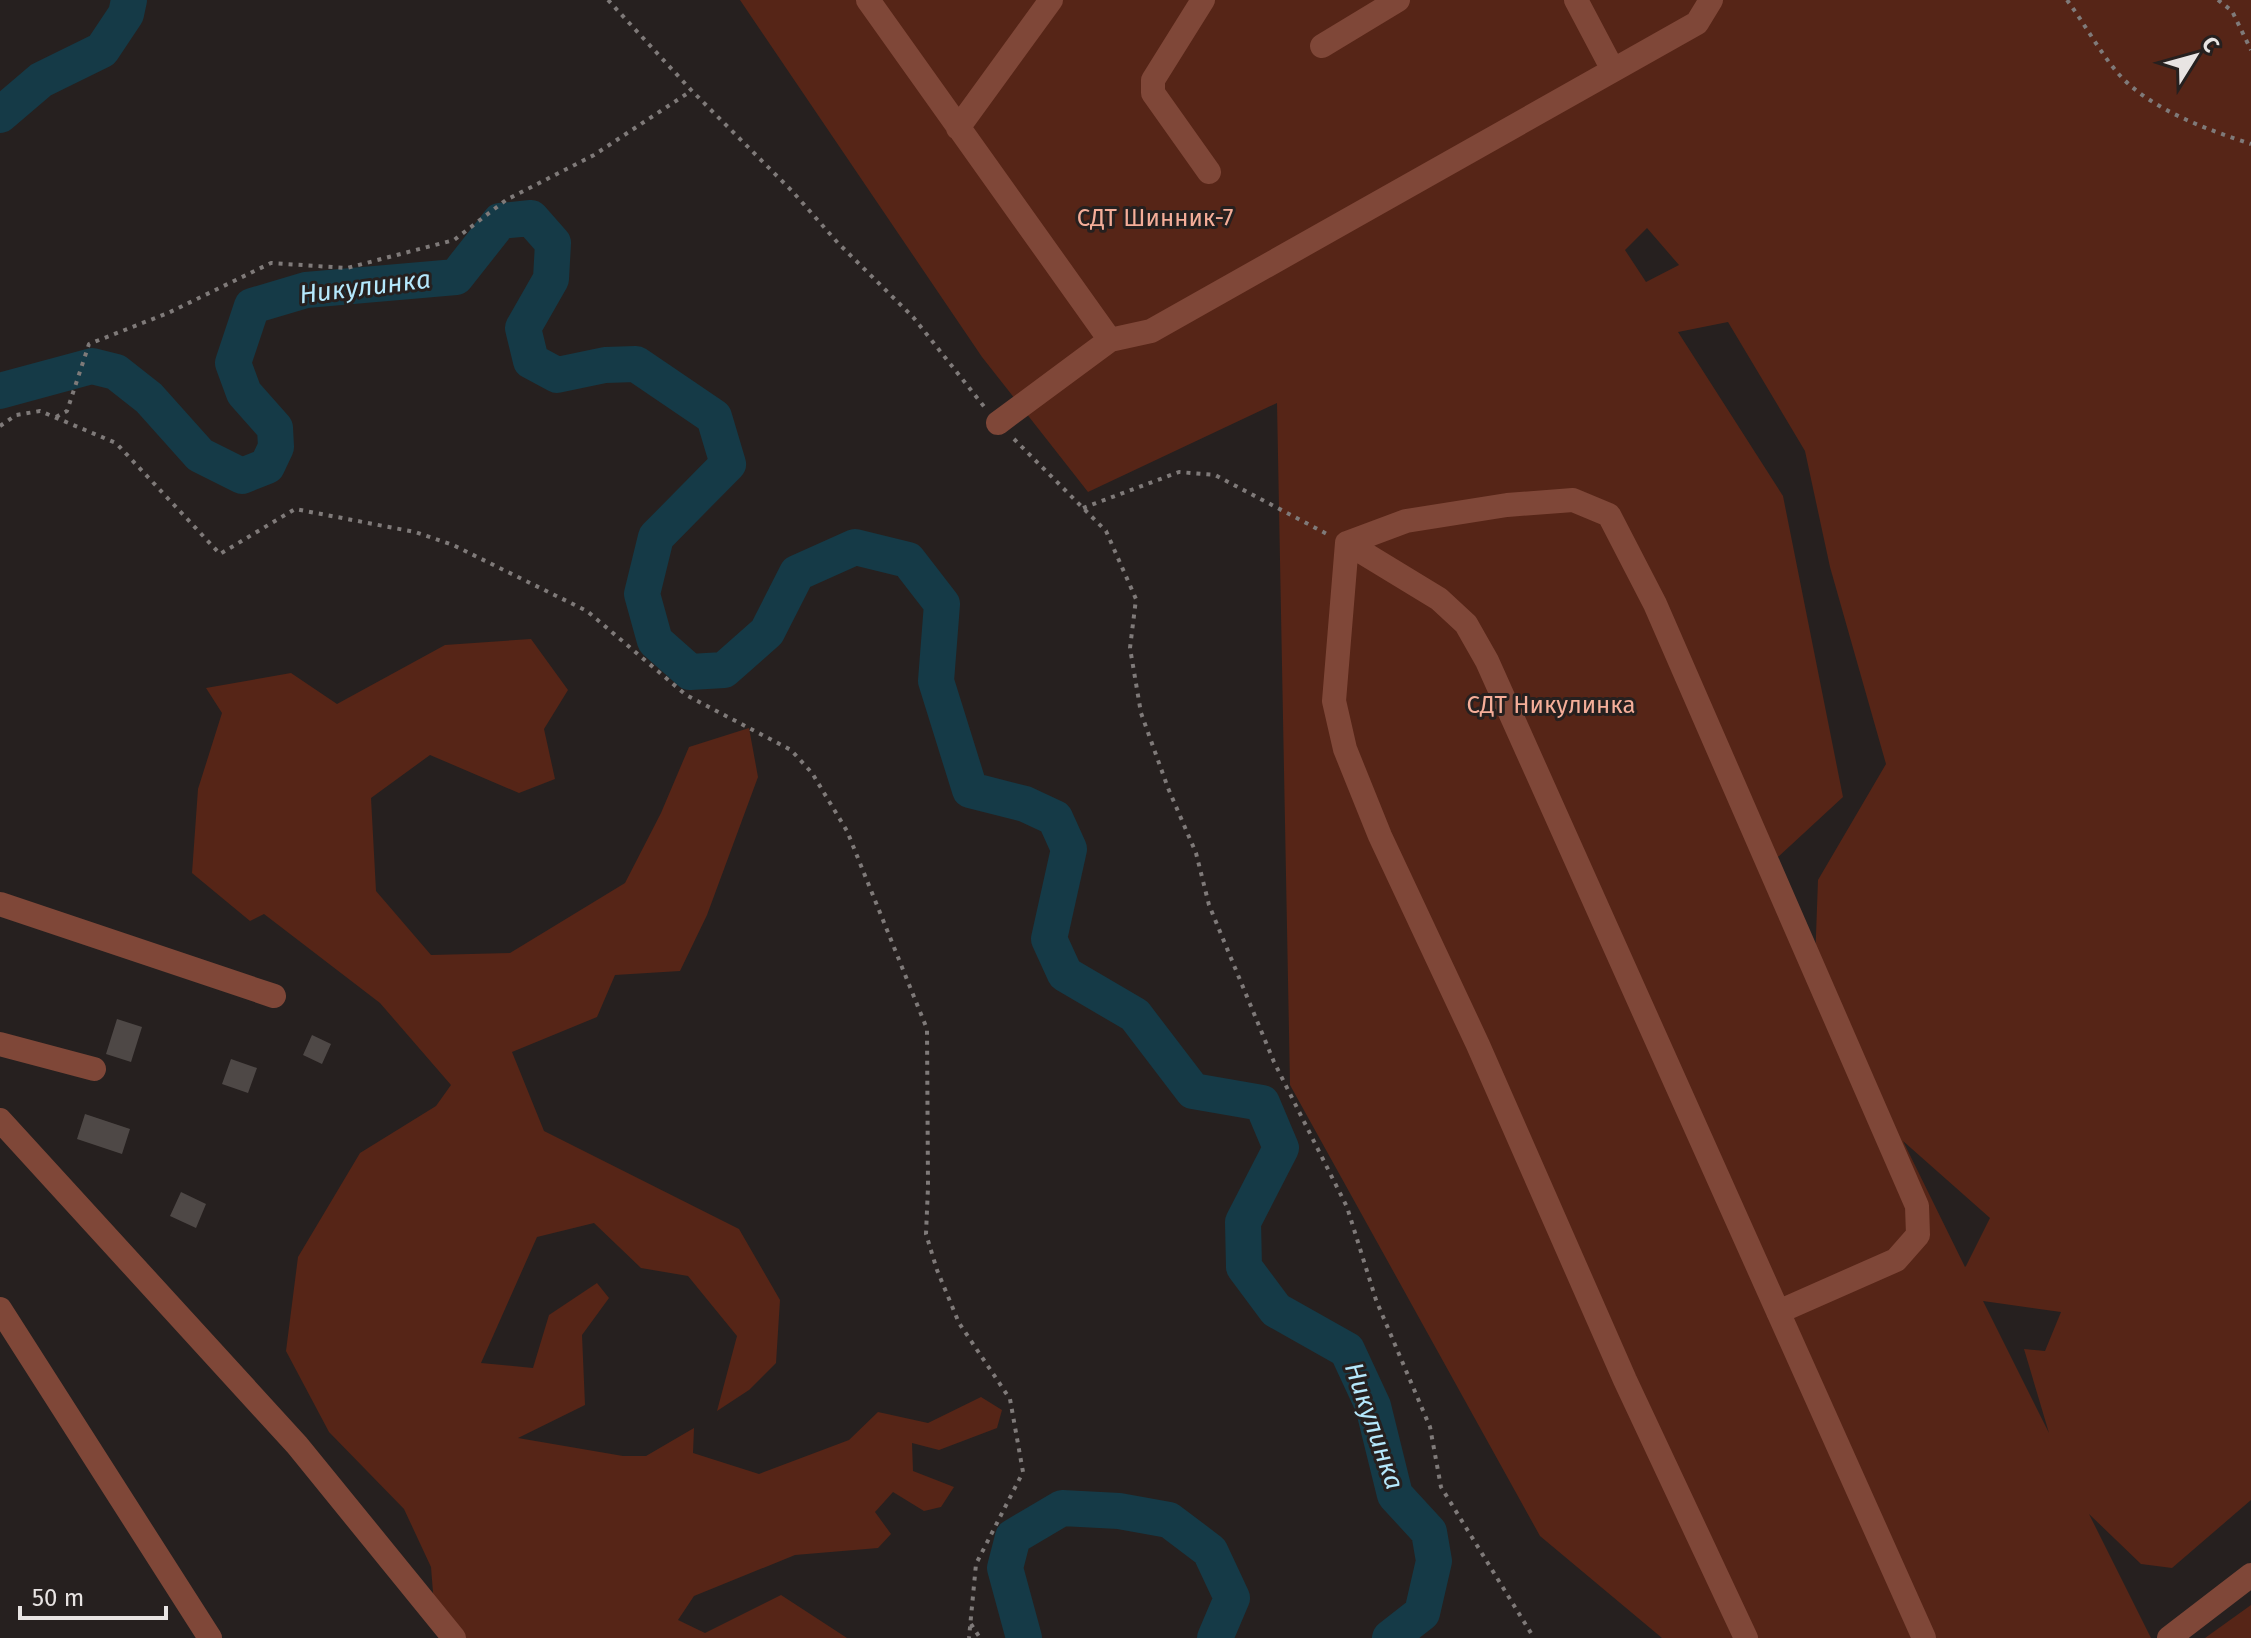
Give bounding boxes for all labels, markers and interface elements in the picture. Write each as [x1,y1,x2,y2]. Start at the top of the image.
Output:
north arrow [2155,16,2235,96]
text: С [2196,31,2225,58]
park label: СДТ Шинник-7 [1077,204,1233,232]
water label: Никулинка [298,264,432,310]
park label: СДТ Никулинка [1467,691,1635,719]
water label: Никулинка [1338,1358,1410,1494]
scale bar [20,1570,166,1620]
text: 50 m [32,1584,84,1612]

